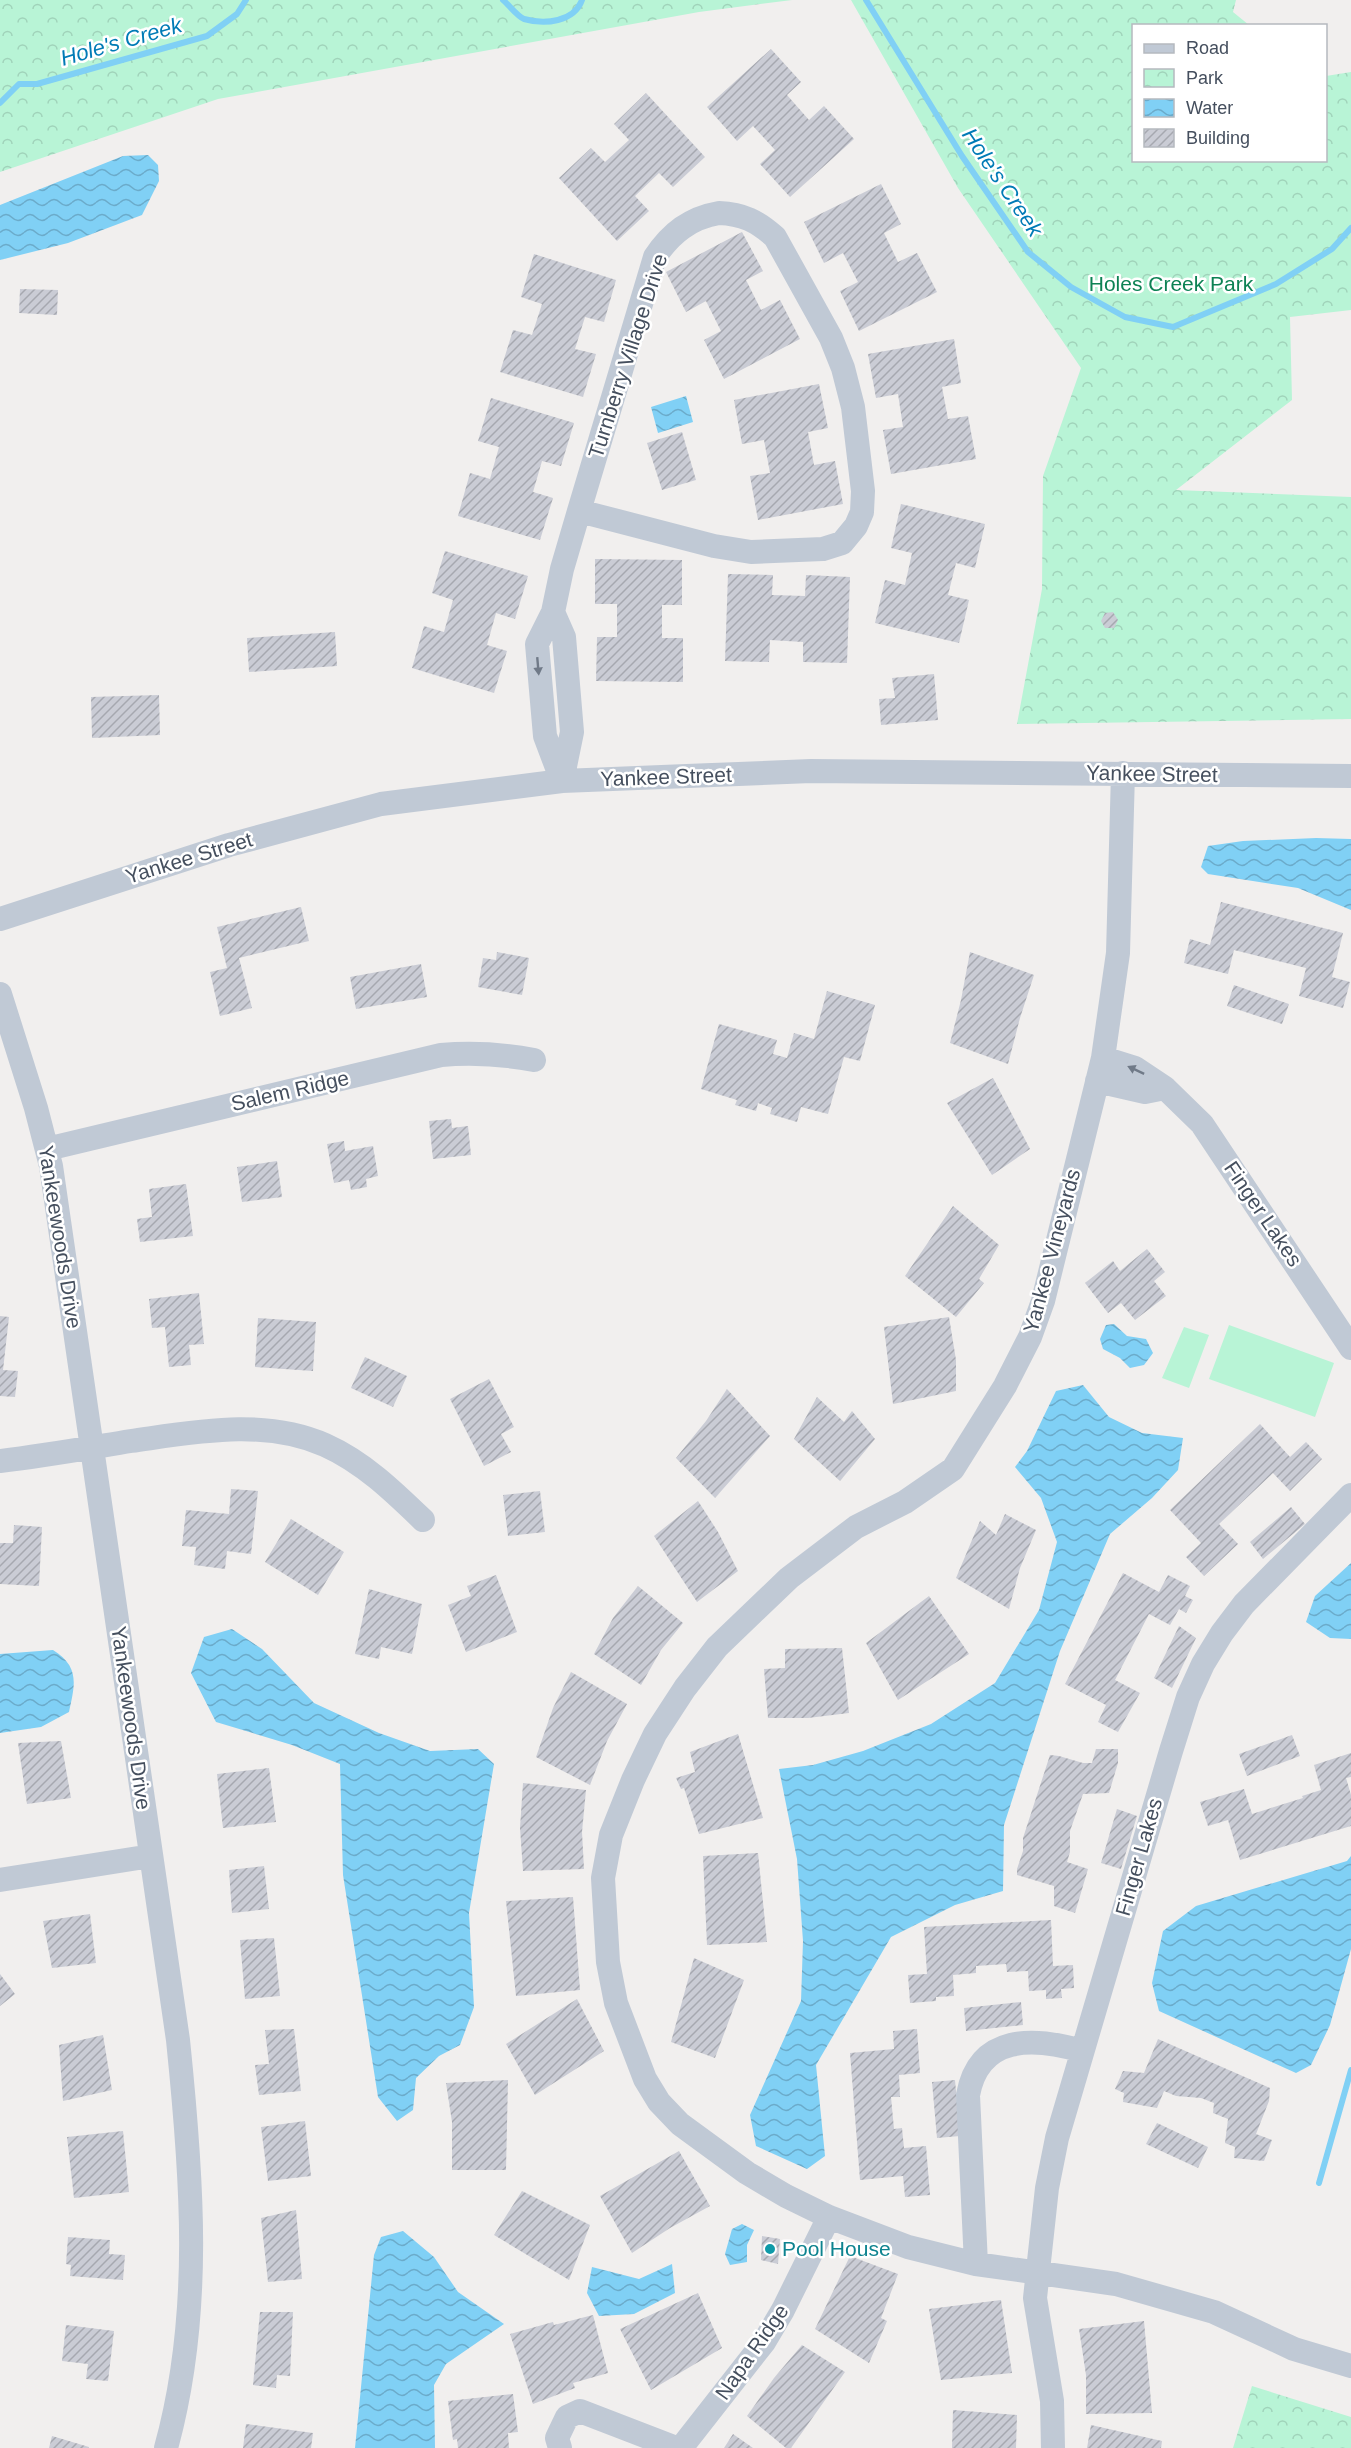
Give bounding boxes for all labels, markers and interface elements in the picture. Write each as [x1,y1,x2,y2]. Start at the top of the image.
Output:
water label: Hole's Creek [57,12,186,71]
legend [1132,24,1327,162]
text: Road [1186,38,1229,58]
text: Park [1186,68,1224,88]
text: Water [1186,98,1233,118]
water label: Hole's Creek [957,123,1049,242]
text: Building [1186,128,1250,148]
street label: Turnberry Village Drive [584,251,671,461]
park label: Holes Creek Park [1089,272,1254,295]
one-way arrow [534,657,543,676]
street label: Yankee Street [1086,761,1218,786]
street label: Yankee Street [600,763,732,790]
street label: Yankee Street [123,827,255,888]
one-way arrow [1127,1065,1144,1074]
street label: Salem Ridge [229,1066,351,1115]
street label: Yankeewoods Drive [35,1144,86,1330]
street label: Finger Lakes [1220,1157,1307,1270]
street label: Yankee Vineyards [1019,1167,1084,1335]
street label: Yankeewoods Drive [107,1625,156,1811]
street label: Finger Lakes [1111,1795,1166,1918]
place label: Pool House [782,2237,891,2260]
marker: Pool House [763,2242,777,2256]
street label: Napa Ridge [710,2300,793,2404]

